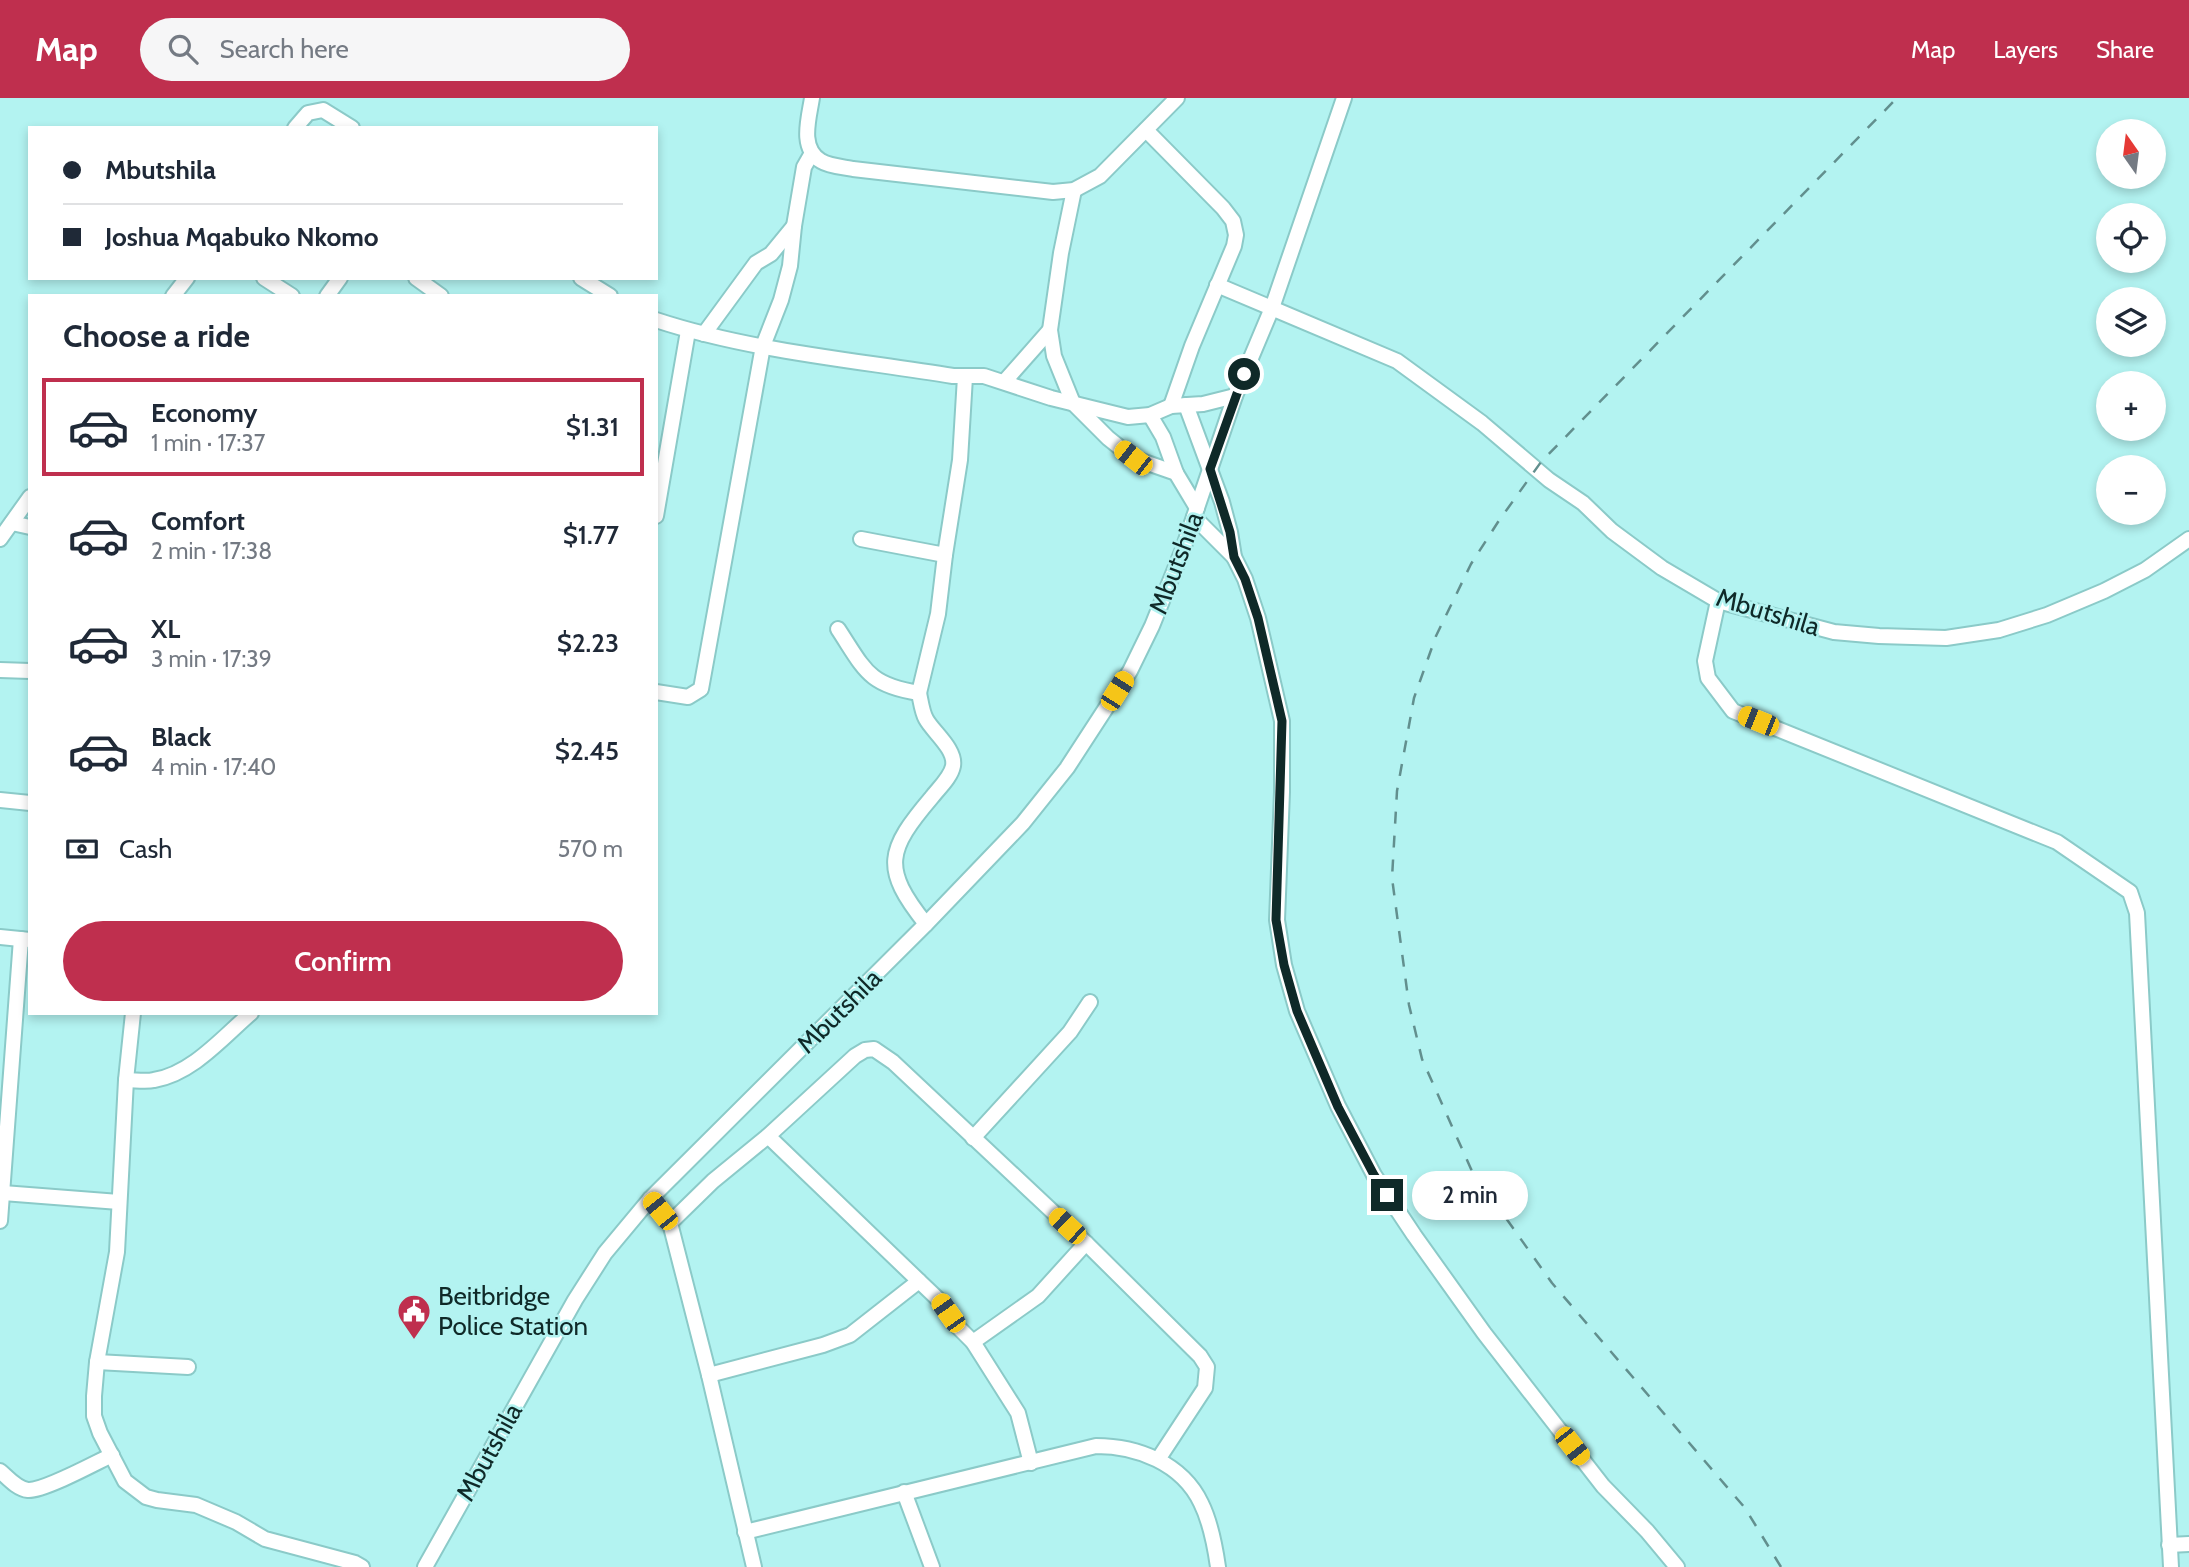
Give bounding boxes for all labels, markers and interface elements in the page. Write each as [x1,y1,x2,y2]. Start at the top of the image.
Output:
search box [140,18,630,81]
text: Map [35,29,98,69]
icon: search [164,30,202,68]
text: Search here [220,33,349,65]
text: Map [1911,35,1955,64]
text: Layers [1993,35,2058,64]
text: Share [2096,35,2154,64]
north arrow [2096,119,2166,189]
map controls [2096,119,2166,525]
text: Mbutshila [105,154,216,186]
button: locate [2096,203,2166,273]
text: Joshua Mqabuko Nkomo [105,221,379,253]
button: layers [2096,287,2166,357]
text: Choose a ride [63,316,250,355]
route start [1228,358,1260,390]
button: + [2096,371,2166,441]
icon: car [67,396,130,459]
text: Economy [151,397,257,429]
text: $1.31 [566,411,619,443]
text: 1 min · 17:37 [151,429,265,457]
car [1110,437,1157,479]
button: − [2096,455,2166,525]
icon: car [67,504,130,567]
text: Comfort [151,505,245,537]
street label: Mbutshila [1142,507,1210,619]
text: $1.77 [563,519,619,551]
text: 2 min · 17:38 [151,537,272,565]
street label: Mbutshila [1712,581,1824,643]
icon: car [67,612,130,675]
text: XL [151,613,180,645]
text: $2.23 [557,627,619,659]
text: 3 min · 17:39 [151,645,272,673]
car [1097,668,1138,714]
car [1735,703,1782,739]
icon: car [67,720,130,783]
text: Black [151,721,211,753]
text: $2.45 [555,735,619,767]
text: 4 min · 17:40 [151,753,276,781]
icon: cash [63,830,101,868]
text: Cash [119,833,172,865]
text: 570 m [558,835,623,863]
button: Confirm [63,921,623,1001]
street label: Mbutshila [790,962,888,1060]
callout: 2 min [1412,1170,1527,1220]
route end [1371,1179,1403,1211]
text: 2 min [1442,1181,1498,1209]
car [639,1188,682,1234]
car [1045,1204,1090,1248]
place label: Beitbridge Police Station [438,1280,588,1342]
car [928,1290,969,1336]
public building icon: Beitbridge Police Station [395,1292,433,1341]
street label: Mbutshila [449,1397,529,1506]
car [1551,1423,1594,1469]

